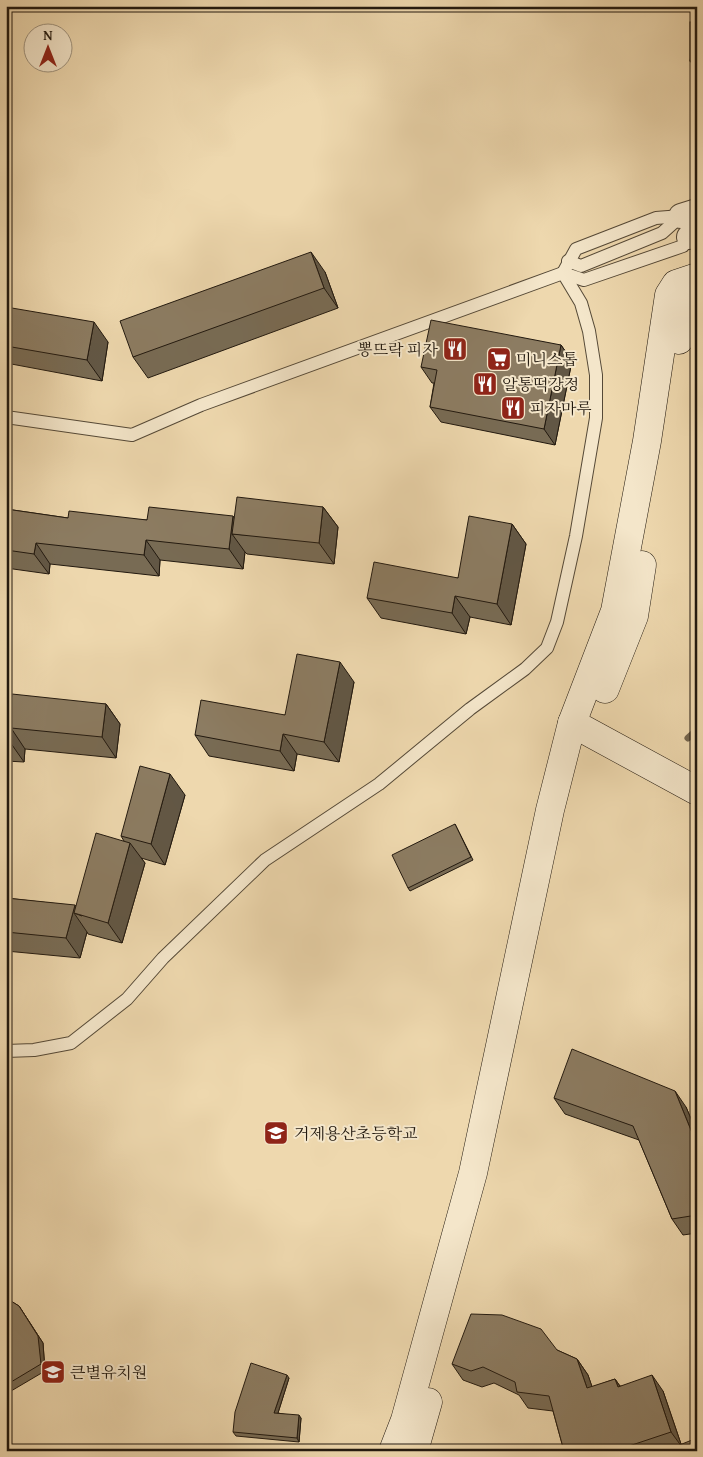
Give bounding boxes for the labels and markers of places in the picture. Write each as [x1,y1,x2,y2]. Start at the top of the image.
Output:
restaurant icon: 뽕뜨락 피자 [442,336,468,362]
place label: 뽕뜨락 피자 [357,337,439,361]
supermarket icon: 미니스톱 [486,346,512,372]
place label: 미니스톱 [516,347,578,371]
restaurant icon: 알통떡강정 [472,371,498,397]
place label: 알통떡강정 [502,372,579,396]
restaurant icon: 피자마루 [500,395,526,421]
place label: 피자마루 [530,396,592,420]
school or university icon: 거제용산초등학교 [263,1120,289,1146]
place label: 거제용산초등학교 [294,1121,418,1145]
school or university icon: 큰별유치원 [40,1359,66,1385]
place label: 큰별유치원 [70,1360,147,1384]

